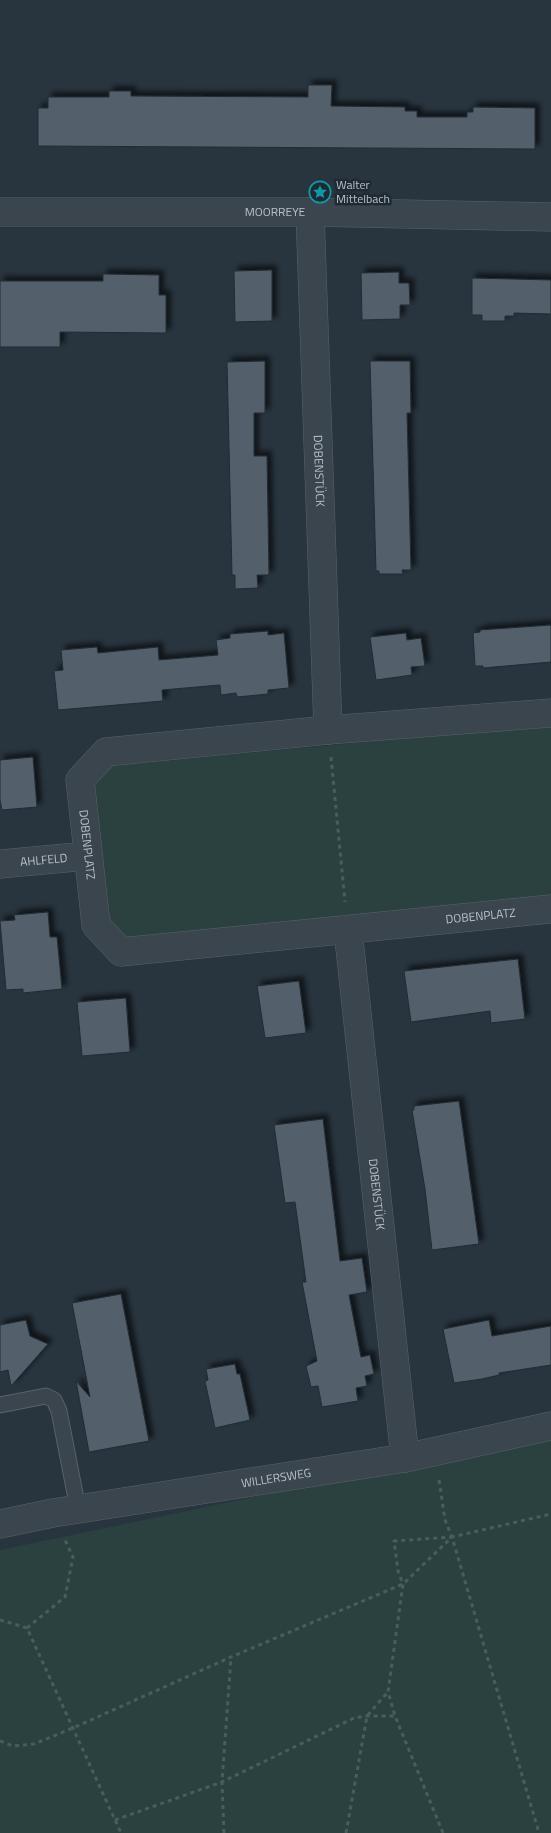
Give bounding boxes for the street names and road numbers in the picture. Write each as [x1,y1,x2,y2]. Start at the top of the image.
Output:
street label: MOORREYE [245,202,306,221]
street label: DOBENSTÜCK [309,435,330,507]
street label: DOBENPLATZ [74,809,101,880]
street label: AHLFELD [19,848,69,871]
street label: DOBENPLATZ [445,903,516,928]
street label: DOBENSTÜCK [364,1158,390,1231]
street label: WILLERSWEG [240,1463,312,1492]

